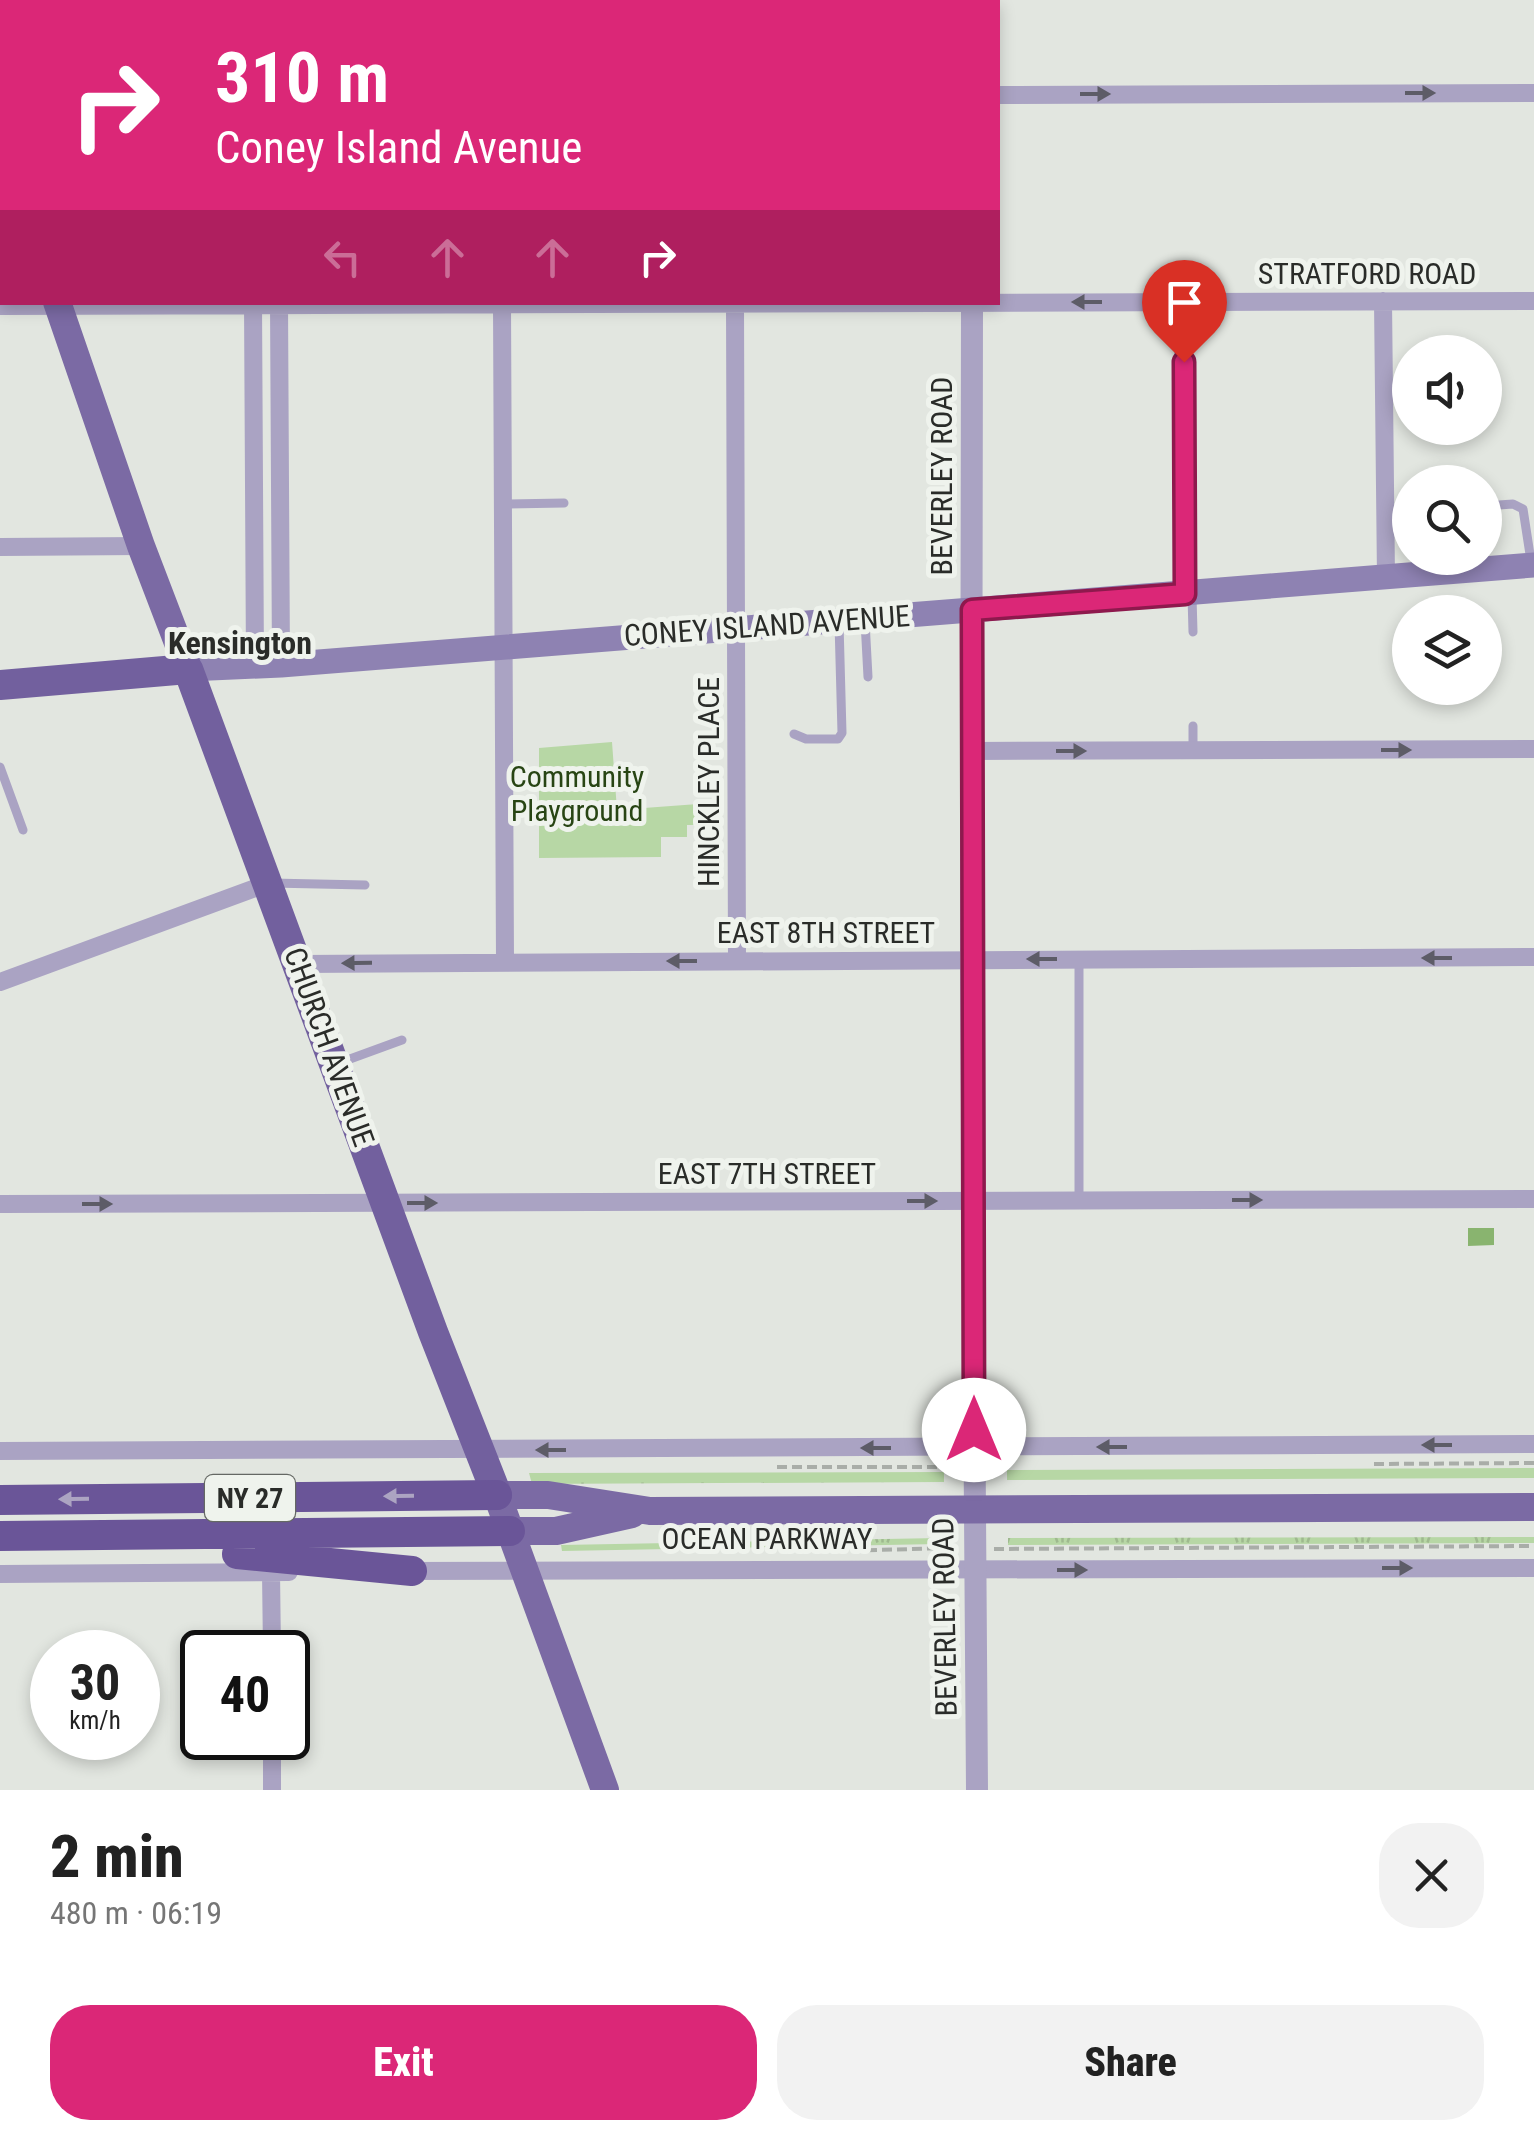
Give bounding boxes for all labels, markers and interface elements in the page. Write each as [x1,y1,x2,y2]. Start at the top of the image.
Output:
text: 310 m [215,37,389,119]
icon: right [50,40,180,170]
one-way arrow [1404,85,1436,101]
one-way arrow [1079,86,1111,102]
text: Coney Island Avenue [215,121,582,174]
icon: left [315,230,370,285]
icon: ahead [420,230,475,285]
icon: ahead [525,230,580,285]
icon: right [630,230,685,285]
street label: STRATFORD ROAD [1258,256,1476,291]
pin [1142,260,1227,363]
icon: arrive [1157,275,1212,330]
one-way arrow [1070,295,1102,311]
map controls [1392,335,1502,705]
button: sound [1392,335,1502,445]
street label: BEVERLEY ROAD [924,377,959,575]
button: search [1392,465,1502,575]
button: layers [1392,595,1502,705]
street label: CONEY ISLAND AVENUE [623,598,911,653]
district label: Kensington [168,624,312,662]
street label: HINCKLEY PLACE [691,677,726,887]
one-way arrow [1380,742,1412,758]
one-way arrow [1055,743,1087,759]
park label: Community Playground [510,759,644,828]
street label: EAST 8TH STREET [717,915,935,950]
street label: CHURCH AVENUE [277,943,382,1151]
one-way arrow [1420,950,1452,966]
one-way arrow [1025,951,1057,967]
one-way arrow [665,953,697,969]
one-way arrow [340,955,372,971]
street label: EAST 7TH STREET [658,1156,876,1191]
one-way arrow [1232,1192,1264,1208]
one-way arrow [907,1193,939,1209]
one-way arrow [407,1195,439,1211]
one-way arrow [82,1196,114,1212]
position arrow [922,1378,1026,1482]
one-way arrow [1420,1437,1452,1453]
one-way arrow [1095,1439,1127,1455]
one-way arrow [860,1440,892,1456]
one-way arrow [535,1442,567,1458]
road number: NY 27 [205,1475,295,1521]
one-way arrow [383,1488,415,1504]
one-way arrow [58,1492,90,1508]
street label: BEVERLEY ROAD [925,1517,964,1717]
street label: OCEAN PARKWAY [662,1521,873,1556]
one-way arrow [1382,1560,1414,1576]
one-way arrow [1057,1562,1089,1578]
speed limit sign: 40 [180,1630,310,1760]
text: 30 [70,1654,120,1712]
text: km/h [69,1706,121,1735]
text: 2 min [50,1821,184,1892]
button: close [1379,1823,1484,1928]
text: 480 m · 06:19 [50,1894,222,1932]
button: Exit [50,2005,757,2120]
button: Share [777,2005,1484,2120]

